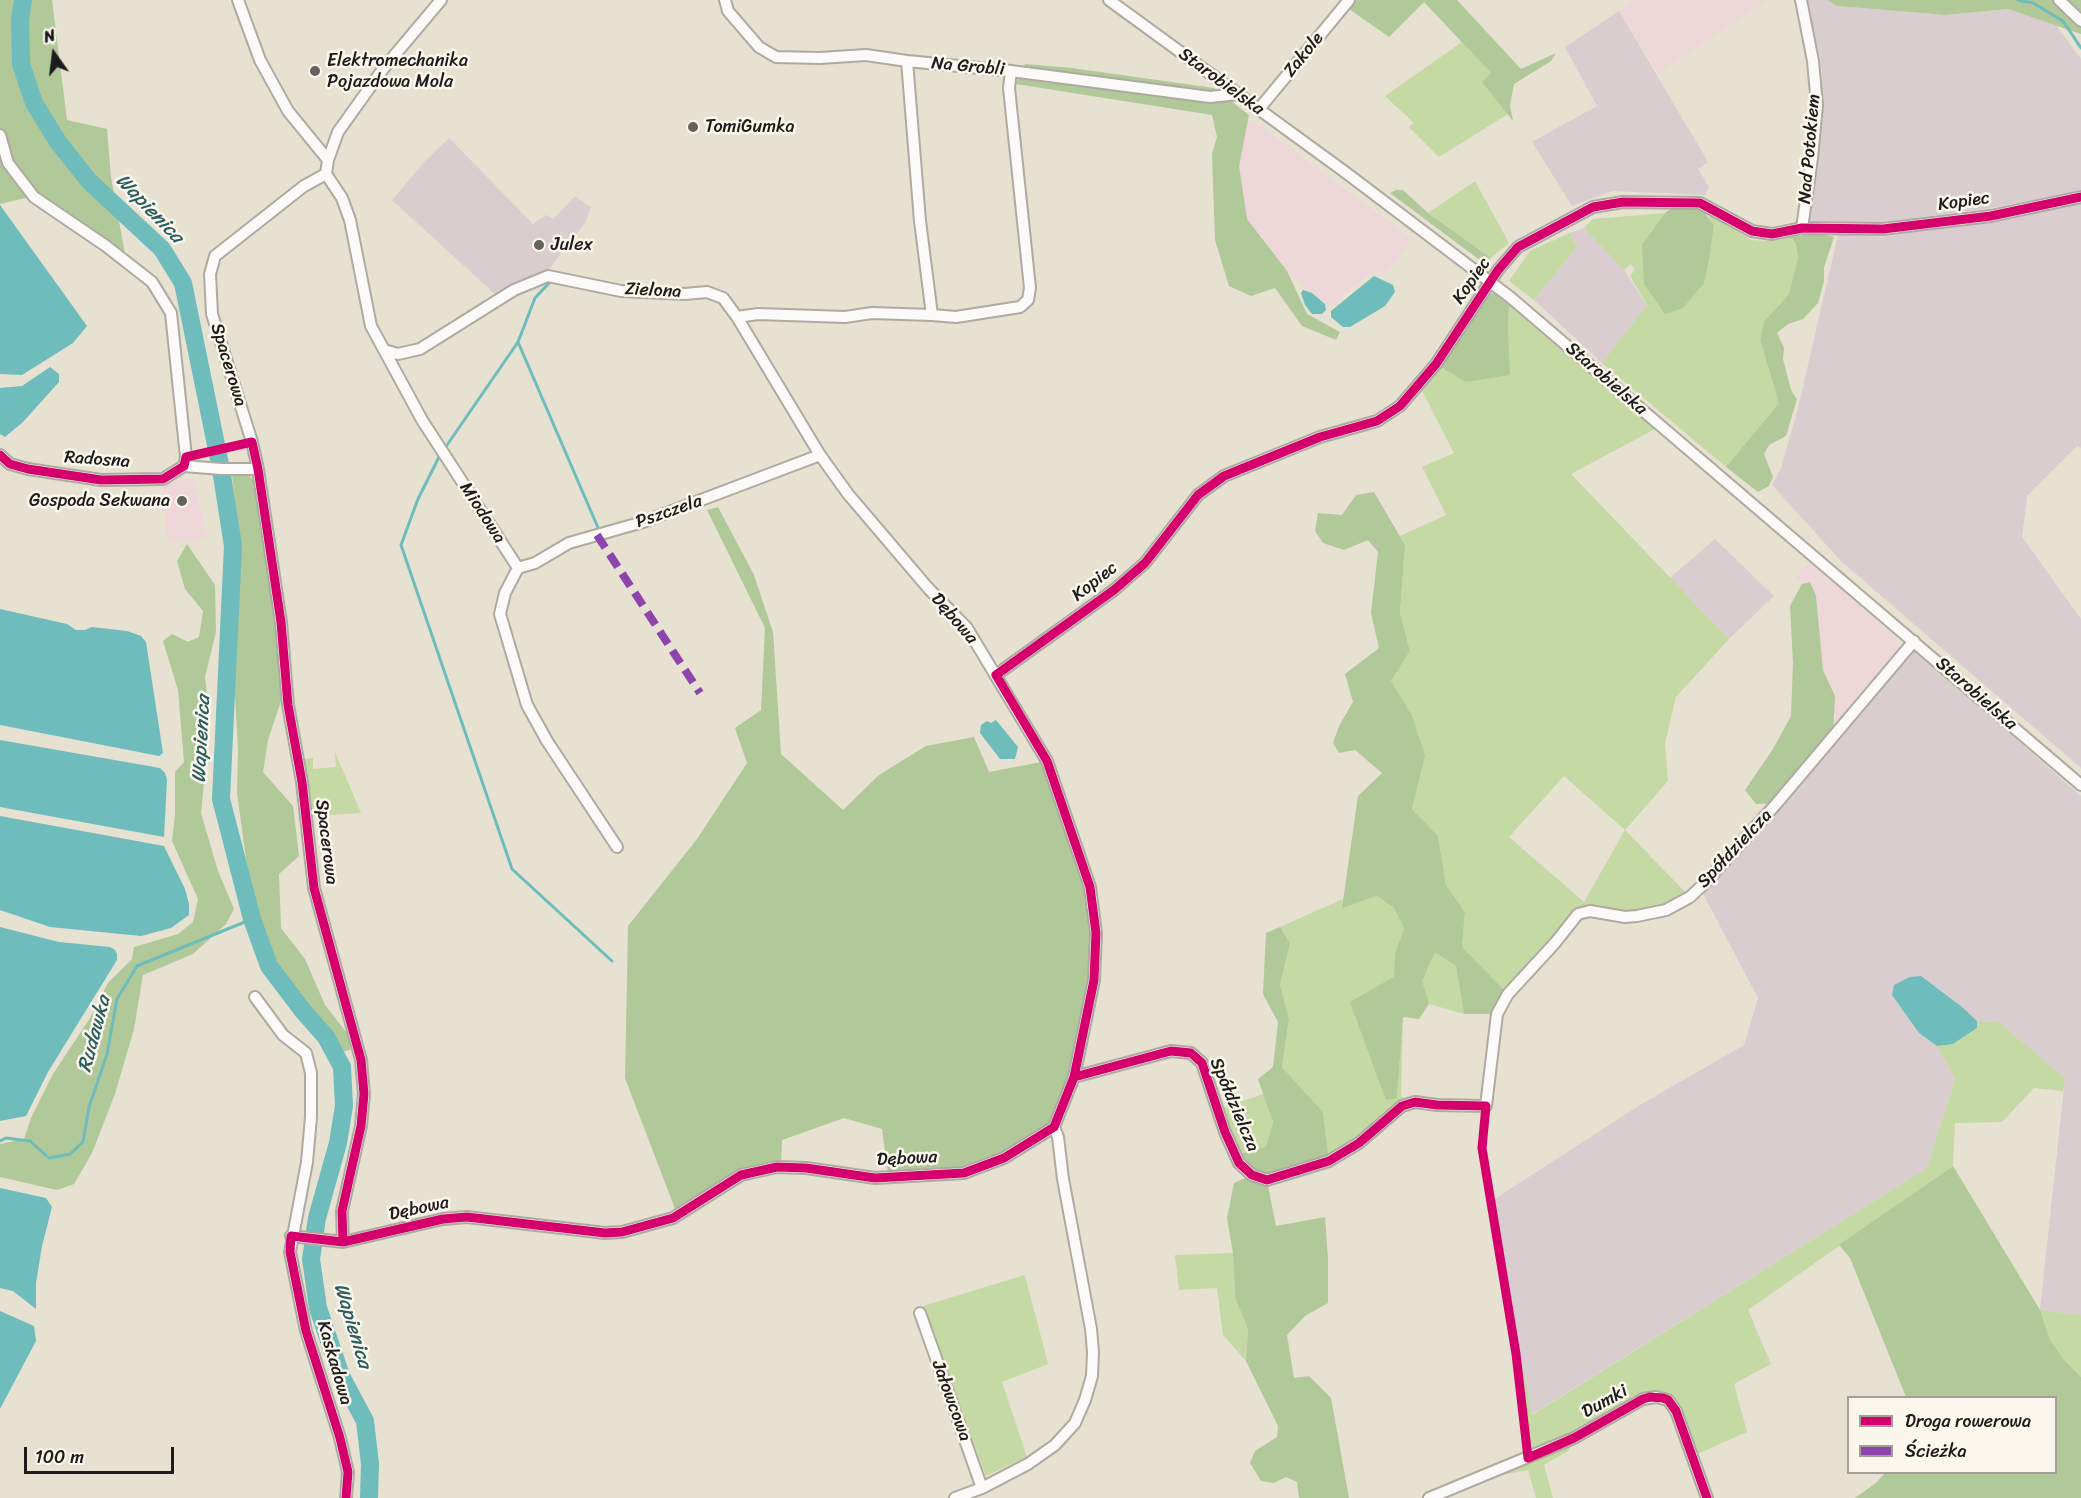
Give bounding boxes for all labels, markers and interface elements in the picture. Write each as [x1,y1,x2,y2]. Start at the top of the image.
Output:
text: N [41,21,58,51]
north arrow [24,24,84,84]
street label: Zakole [1279,28,1329,82]
street label: Starobielska [1174,44,1268,120]
place label: Elektromechanika Pojazdowa Mola [327,50,468,92]
street label: Na Grobli [930,53,1006,81]
marker: Elektromechanika Pojazdowa Mola [308,64,322,78]
street label: Nad Potokiem [1794,93,1826,205]
place label: TomiGumka [705,116,795,138]
marker: TomiGumka [686,120,700,134]
water label: Wapienica [110,169,188,249]
street label: Kopiec [1937,188,1991,216]
place label: Julex [551,234,593,256]
marker: Julex [532,238,546,252]
street label: Kopiec [1448,253,1496,309]
street label: Zielona [624,279,682,303]
street label: Spacerowa [205,321,251,409]
street label: Starobielska [1561,338,1651,420]
street label: Radosna [63,447,131,473]
street label: Miodowa [454,478,510,548]
place label: Gospoda Sekwana [29,490,170,512]
street label: Pszczela [633,491,705,533]
marker: Gospoda Sekwana [175,494,189,508]
street label: Kopiec [1068,557,1122,607]
street label: Dębowa [926,589,982,649]
street label: Starobielska [1931,653,2021,735]
water label: Wapienica [188,695,216,783]
street label: Spacerowa [310,798,342,886]
street label: Spółdzielcza [1693,805,1777,893]
water label: Rudawka [73,993,117,1075]
street label: Spółdzielcza [1205,1055,1263,1155]
street label: Dębowa [876,1147,938,1171]
street label: Dębowa [387,1192,451,1226]
water label: Wapienica [328,1281,376,1371]
street label: Kaskadowa [312,1318,356,1408]
street label: Jałowcowa [926,1358,976,1444]
street label: Dumki [1578,1381,1632,1423]
legend [1847,1396,2057,1474]
text: Droga rowerowa [1905,1405,2031,1437]
scale bar [27,1435,177,1473]
text: Ścieżka [1905,1435,1967,1467]
text: 100 m [35,1441,84,1473]

